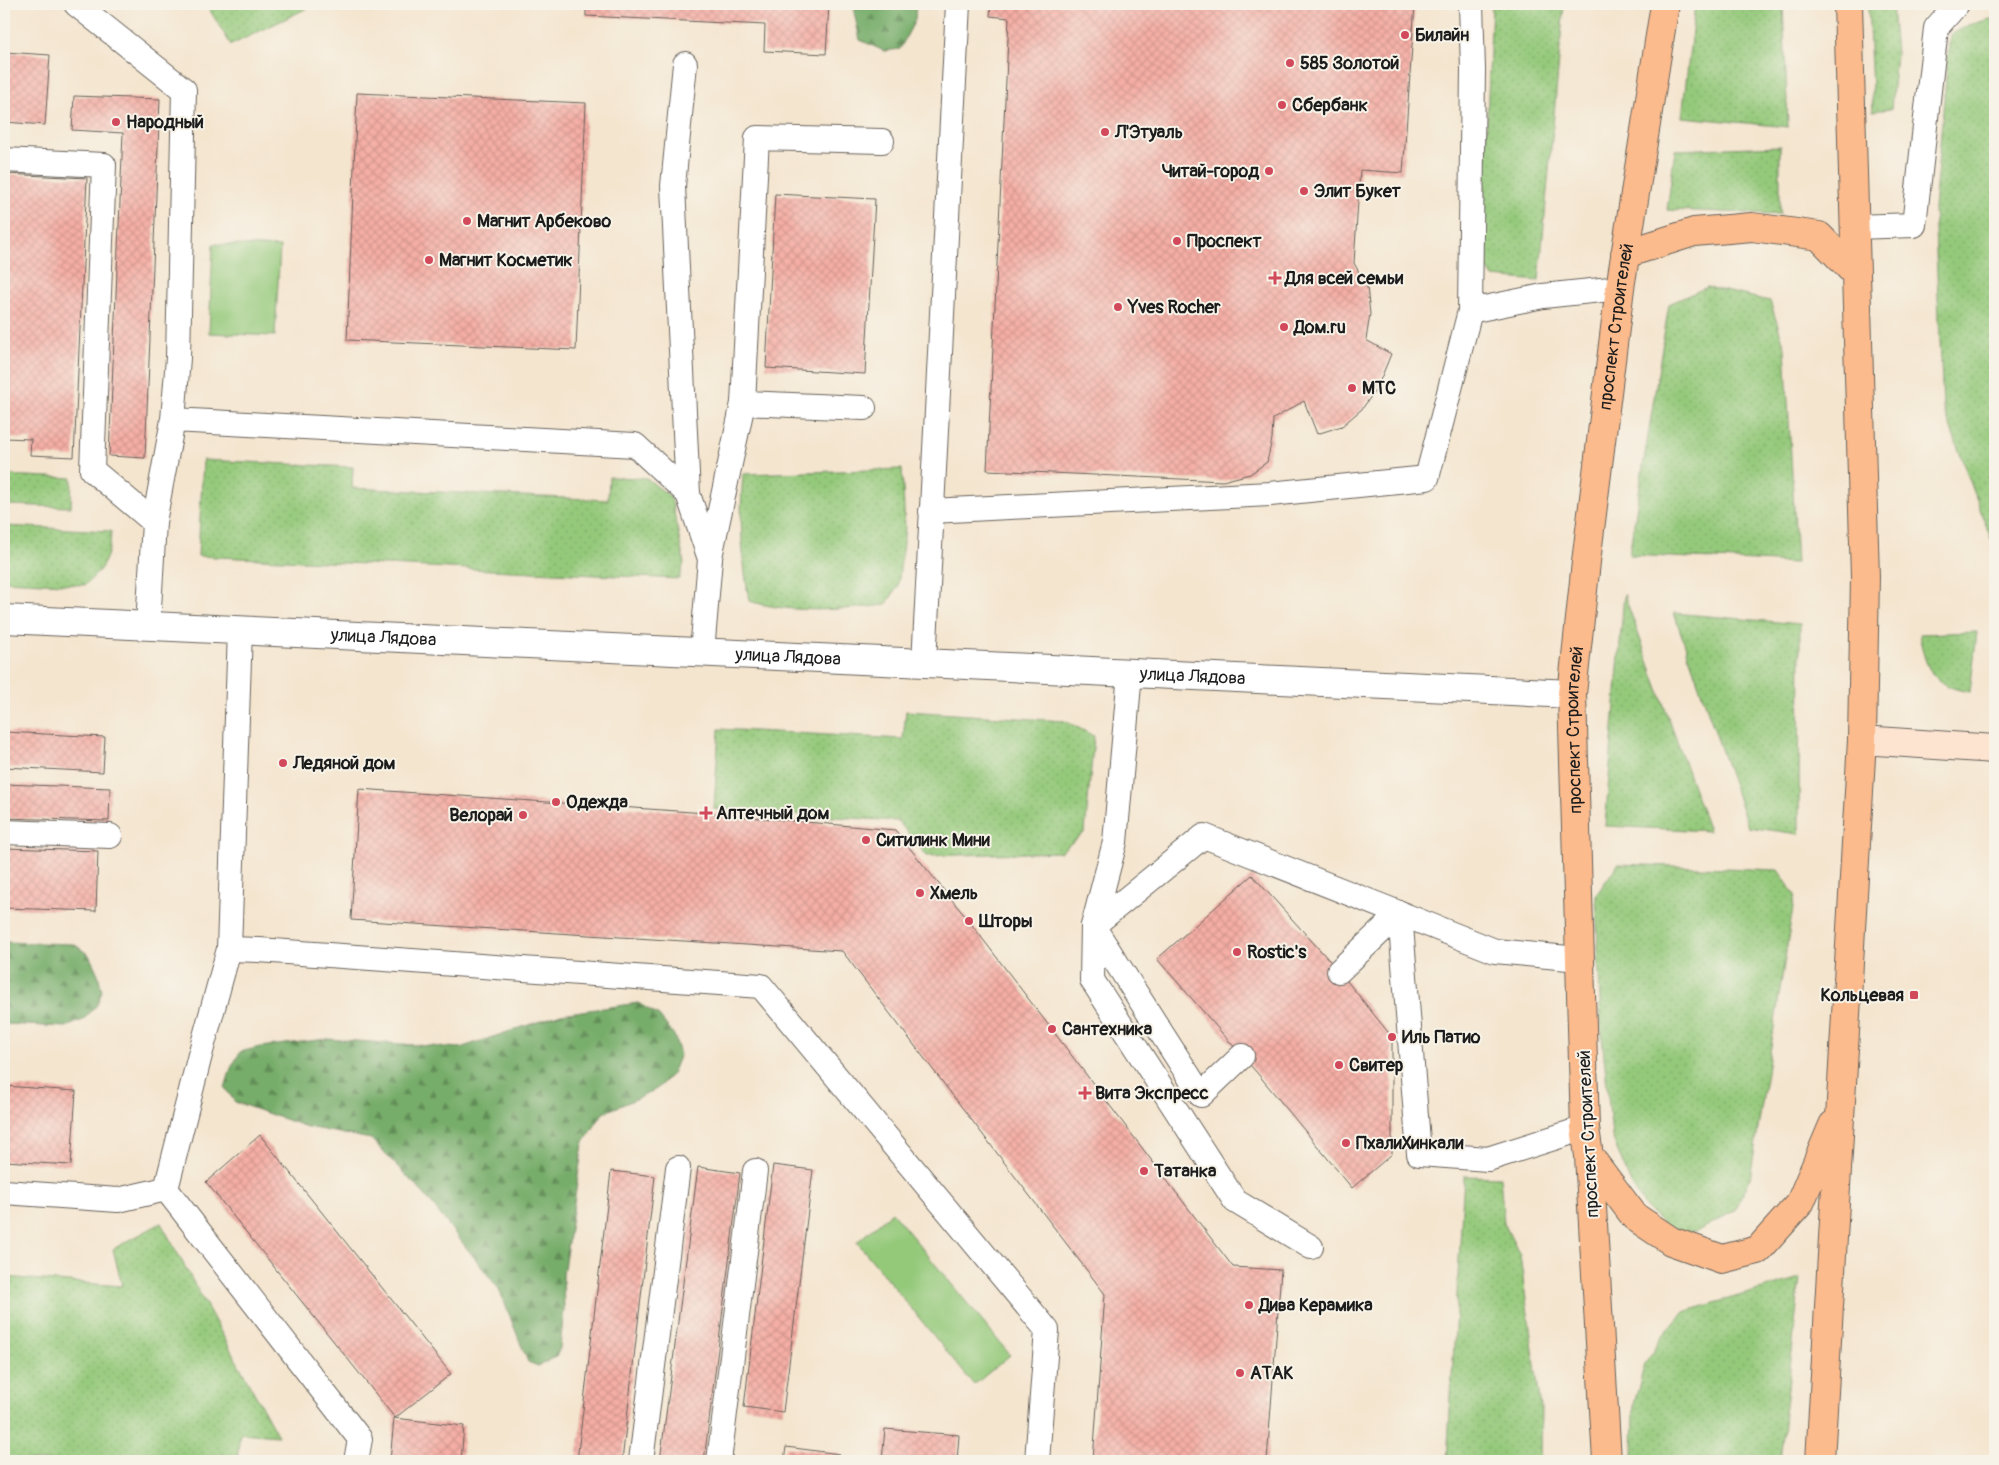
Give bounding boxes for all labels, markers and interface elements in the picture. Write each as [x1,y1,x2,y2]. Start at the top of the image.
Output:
place label: Билайн [1415,24,1469,47]
marker: Билайн [1399,29,1411,41]
place label: 585 Золотой [1300,52,1399,75]
marker: 585 Золотой [1284,57,1296,69]
place label: Сбербанк [1292,94,1368,117]
marker: Сбербанк [1276,99,1288,111]
place label: Народный [126,111,204,134]
marker: Народный [110,116,122,128]
place label: Л'Этуаль [1114,121,1183,144]
marker: Л'Этуаль [1099,126,1111,138]
place label: Читай-город [1162,160,1259,183]
marker: Читай-город [1263,165,1275,177]
place label: Элит Букет [1314,180,1402,203]
marker: Элит Букет [1298,185,1310,197]
place label: Магнит Арбеково [477,210,612,233]
marker: Магнит Арбеково [461,215,473,227]
place label: Проспект [1187,230,1262,253]
marker: Проспект [1171,235,1183,247]
street label: проспект Строителей [1594,242,1639,411]
place label: Магнит Косметик [439,249,573,272]
marker: Магнит Косметик [423,254,435,266]
place label: Для всей семьи [1284,267,1403,290]
marker: Для всей семьи [1269,272,1281,284]
place label: Yves Rocher [1127,296,1221,319]
marker: Yves Rocher [1112,301,1124,313]
place label: Дом.ru [1293,316,1346,339]
marker: Дом.ru [1278,321,1290,333]
place label: МТС [1362,377,1396,400]
marker: МТС [1346,382,1358,394]
street label: улица Лядова [329,624,437,652]
street label: улица Лядова [734,643,841,671]
street label: проспект Строителей [1561,645,1589,814]
street label: улица Лядова [1138,662,1246,690]
place label: Ледяной дом [292,752,396,775]
marker: Ледяной дом [277,757,289,769]
place label: Одежда [566,791,628,814]
marker: Одежда [550,796,562,808]
place label: Аптечный дом [716,802,829,825]
place label: Велорай [449,804,513,827]
marker: Аптечный дом [700,807,712,819]
marker: Велорай [517,809,529,821]
place label: Ситилинк Мини [876,829,990,852]
marker: Ситилинк Мини [860,834,872,846]
place label: Хмель [930,882,978,905]
marker: Хмель [914,887,926,899]
place label: Шторы [978,910,1032,933]
marker: Шторы [963,915,975,927]
place label: Rostic's [1247,941,1307,964]
marker: Rostic's [1231,946,1243,958]
place label: Кольцевая [1820,984,1904,1007]
marker: Кольцевая [1908,989,1920,1001]
place label: Сантехника [1062,1018,1153,1041]
marker: Сантехника [1046,1023,1058,1035]
place label: Иль Патио [1402,1026,1481,1049]
marker: Иль Патио [1386,1031,1398,1043]
street label: проспект Строителей [1573,1050,1604,1218]
place label: Свитер [1349,1054,1404,1077]
marker: Свитер [1333,1059,1345,1071]
place label: Вита Экспресс [1095,1082,1209,1105]
marker: Вита Экспресс [1079,1087,1091,1099]
place label: ПхалиХинкали [1356,1132,1463,1155]
marker: ПхалиХинкали [1340,1137,1352,1149]
place label: Татанка [1153,1160,1217,1183]
marker: Татанка [1138,1165,1150,1177]
place label: Дива Керамика [1258,1294,1373,1317]
marker: Дива Керамика [1243,1299,1255,1311]
place label: АТАК [1250,1362,1294,1385]
marker: АТАК [1234,1367,1246,1379]

